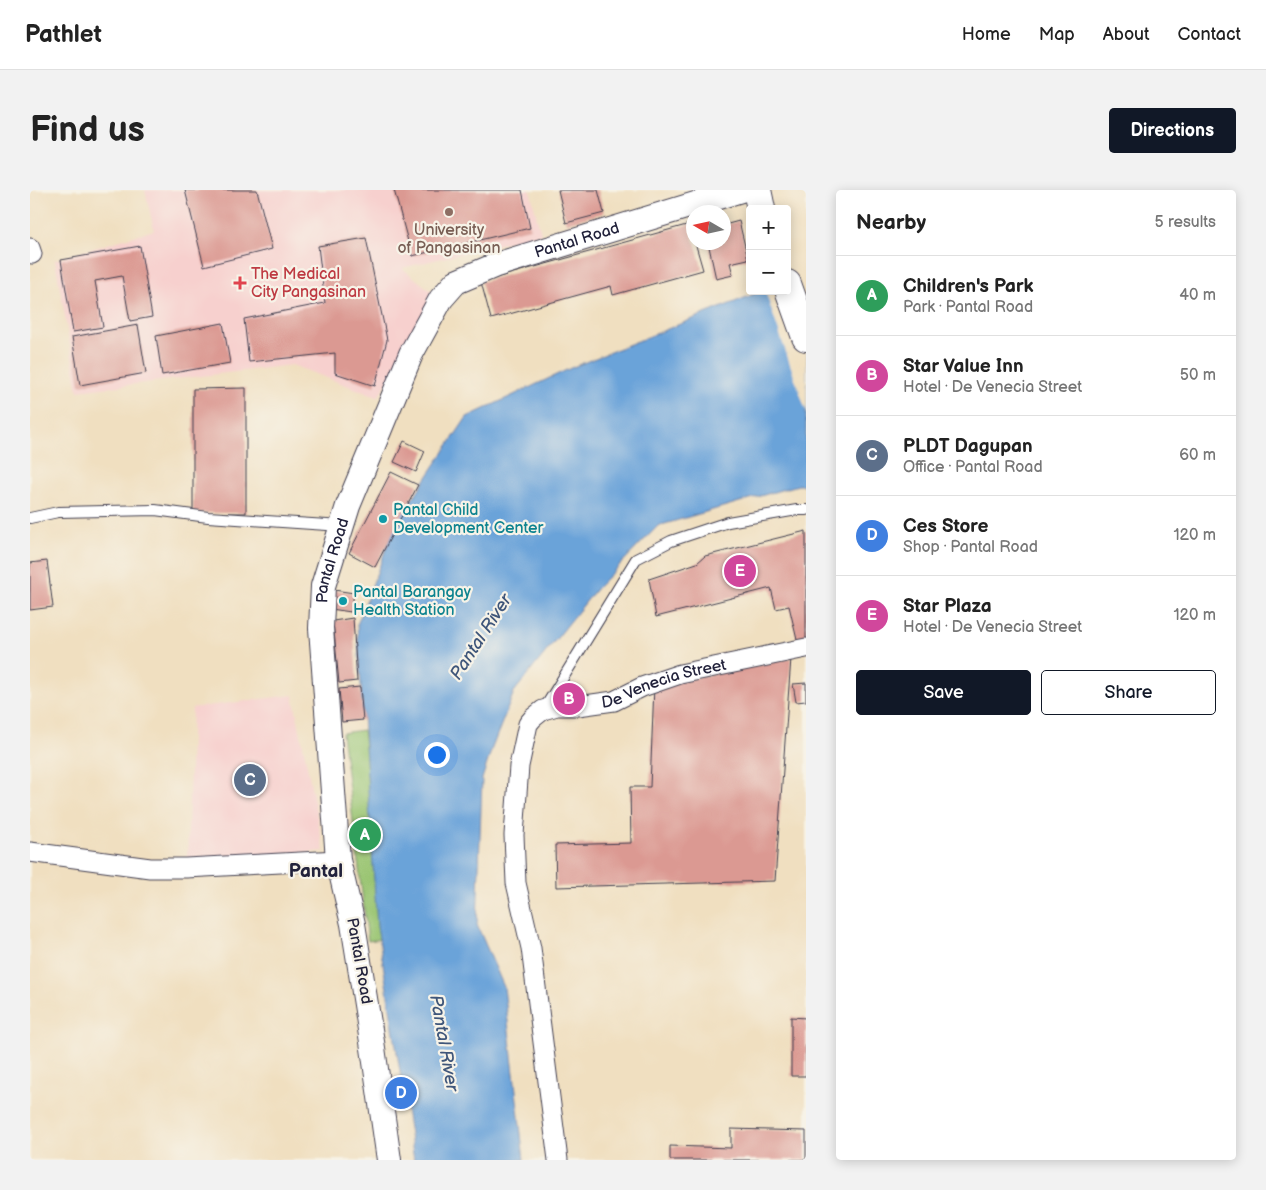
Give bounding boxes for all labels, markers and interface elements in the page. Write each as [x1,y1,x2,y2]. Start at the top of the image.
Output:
text: Pathlet [25,20,102,49]
text: Home [962,24,1011,45]
text: Map [1039,24,1075,45]
text: About [1103,24,1150,45]
text: Contact [1178,24,1241,45]
button: Directions [1109,108,1236,153]
text: Find us [30,109,145,152]
north arrow [686,205,731,250]
map controls [746,205,791,295]
button: + [746,205,791,250]
marker: University of Pangasinan [443,206,455,218]
text: Nearby [856,210,926,235]
text: 5 results [1154,213,1216,232]
street label: Pantal Road [532,218,622,262]
place label: University of Pangasinan [398,221,500,258]
button: − [746,250,791,295]
place label: The Medical City Pangasinan [251,265,366,302]
text: Children's Park [903,275,1034,298]
marker: The Medical City Pangasinan [233,276,247,290]
text: A [867,286,877,305]
text: 40 m [1179,286,1216,305]
text: Park · Pantal Road [903,298,1033,317]
text: Star Value Inn [903,355,1024,378]
text: B [866,366,878,385]
text: 50 m [1180,366,1216,385]
text: Hotel · De Venecia Street [903,378,1082,397]
text: PLDT Dagupan [903,435,1033,458]
text: C [866,446,878,465]
text: 60 m [1179,446,1216,465]
text: Office · Pantal Road [903,458,1043,477]
place label: Pantal Child Development Center [393,501,543,538]
marker: Pantal Child Development Center [377,513,389,525]
text: Ces Store [903,515,988,538]
street label: Pantal Road [313,516,353,603]
text: D [866,526,878,545]
text: 120 m [1173,526,1216,545]
text: Shop · Pantal Road [903,538,1038,557]
pin: E [724,552,756,590]
place label: Pantal Barangay Health Station [353,583,472,620]
water label: Pantal River [446,589,517,684]
marker: Pantal Barangay Health Station [337,595,349,607]
text: Star Plaza [903,595,992,618]
text: E [867,606,877,625]
text: 120 m [1173,606,1216,625]
text: Hotel · De Venecia Street [903,618,1082,637]
street label: De Venecia Street [600,655,728,712]
button: Save [856,670,1031,715]
button: Share [1041,670,1216,715]
pin: B [553,680,585,718]
your location [424,742,450,768]
pin: C [234,761,266,799]
pin: A [349,816,381,854]
district label: Pantal [289,860,343,883]
street label: Pantal Road [342,916,376,1006]
water label: Pantal River [425,993,463,1094]
pin: D [385,1074,417,1112]

